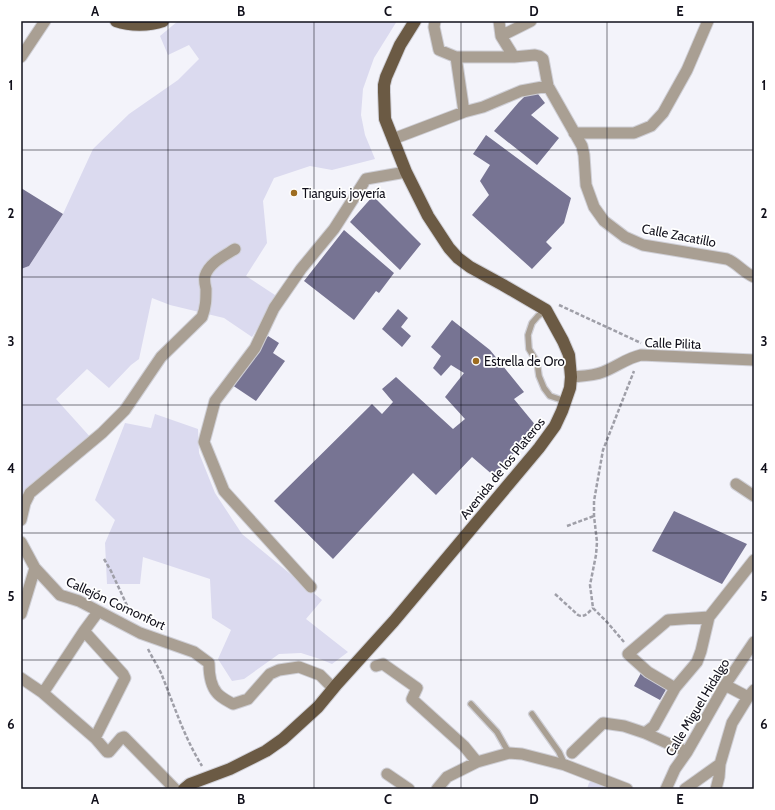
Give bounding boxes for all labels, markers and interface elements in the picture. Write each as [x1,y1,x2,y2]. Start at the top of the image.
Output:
text: A [91,3,100,19]
text: B [237,3,245,19]
text: C [384,3,392,19]
text: D [529,3,539,19]
text: E [676,3,684,19]
text: 1 [9,77,13,93]
text: 1 [762,77,766,93]
place label: Tianguis joyería [302,185,386,202]
marker: Tianguis joyería [289,188,299,198]
text: 2 [8,205,15,221]
text: 2 [761,205,768,221]
street label: Calle Zacatillo [640,220,718,250]
text: 3 [7,333,15,349]
text: 3 [760,333,768,349]
street label: Calle Pilita [645,334,702,352]
place label: Estrella de Oro [484,353,565,369]
marker: Estrella de Oro [471,356,481,366]
street label: Avenida de los Plateros [456,413,548,522]
text: 4 [7,460,15,476]
text: 4 [760,460,768,476]
street label: Callejón Comonfort [63,573,169,634]
text: 5 [8,588,15,604]
text: 5 [761,588,768,604]
street label: Calle Miguel Hidalgo [662,655,732,759]
text: 6 [7,716,15,732]
text: 6 [760,716,768,732]
text: A [91,791,100,807]
text: B [237,791,245,807]
text: C [384,791,392,807]
text: D [529,791,539,807]
text: E [676,791,684,807]

